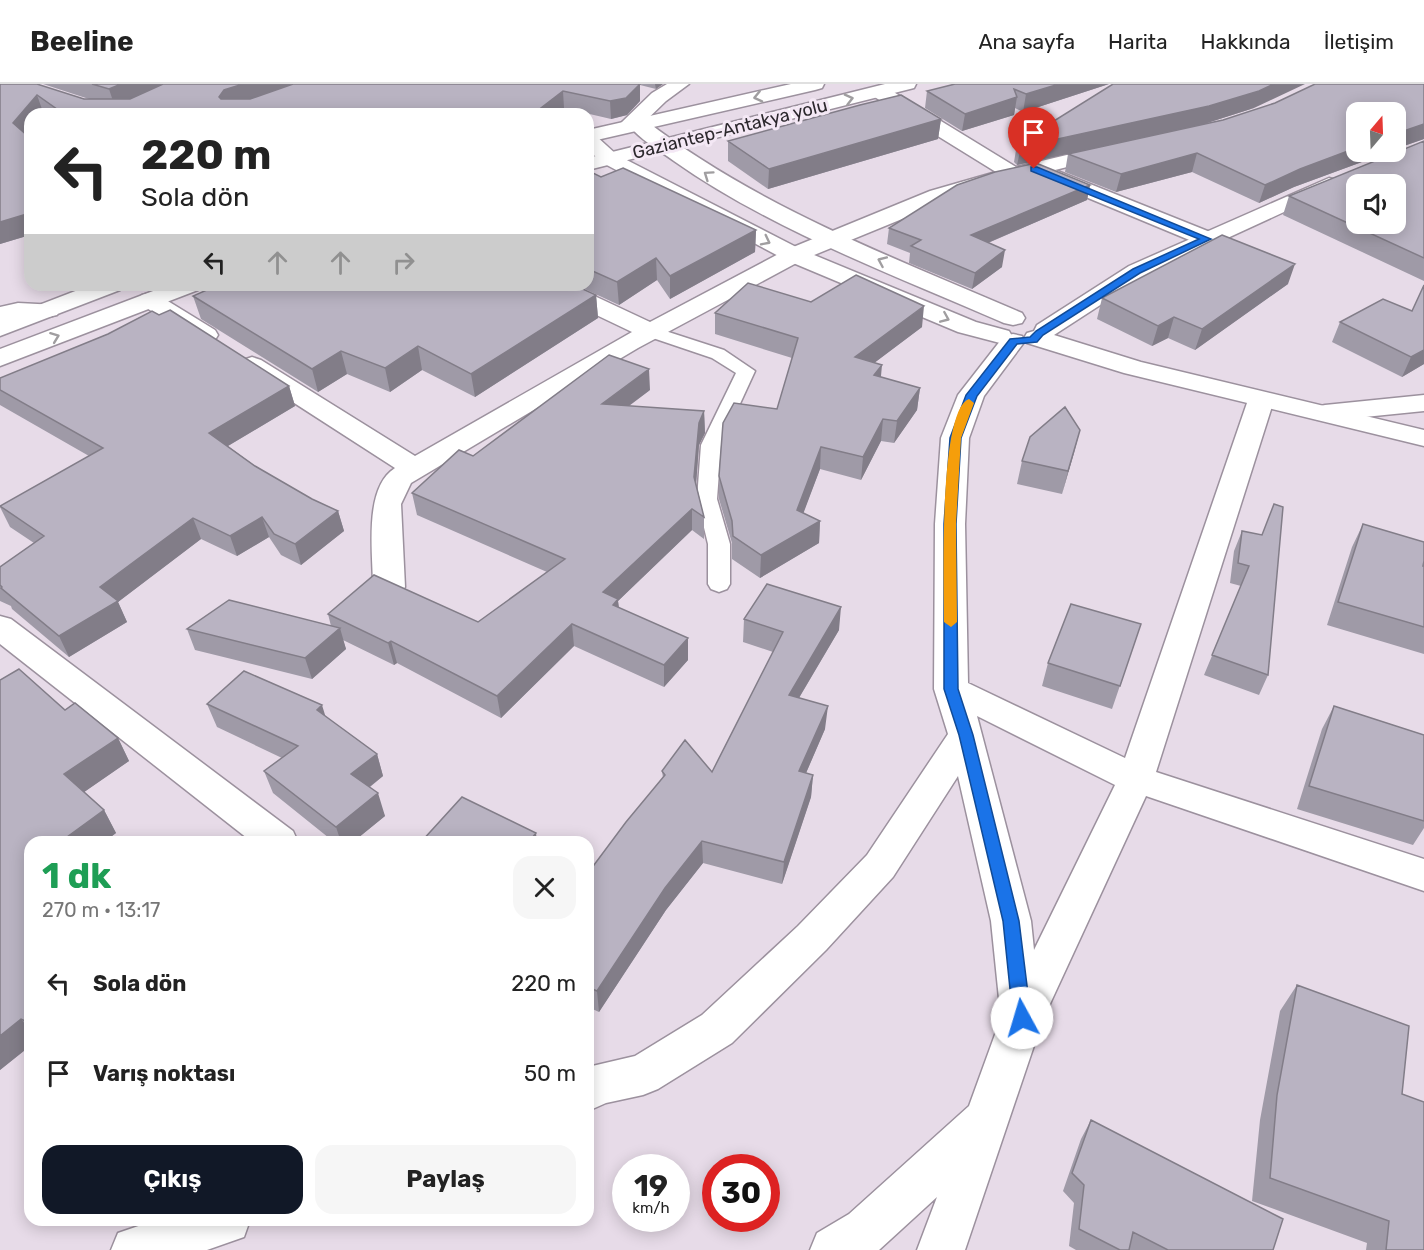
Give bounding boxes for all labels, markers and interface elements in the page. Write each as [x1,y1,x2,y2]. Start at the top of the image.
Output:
text: Beeline [30,25,134,58]
text: Ana sayfa [978,29,1075,54]
text: Harita [1108,29,1168,54]
text: Hakkında [1201,29,1291,54]
text: İletişim [1324,29,1394,54]
one-way arrow [753,89,763,102]
street label: Gaziantep-Antakya yolu [630,94,830,164]
one-way arrow [843,94,853,107]
north arrow [1346,102,1406,162]
map controls [1346,102,1406,234]
pin [1008,107,1059,169]
icon: arrive [1017,116,1050,149]
text: 220 m [141,130,272,180]
icon: left [42,132,120,210]
one-way arrow [703,171,714,182]
button: sound [1346,174,1406,234]
text: Sola dön [141,181,249,213]
one-way arrow [759,234,770,245]
icon: left [198,246,231,279]
icon: ahead [261,246,294,279]
icon: ahead [324,246,357,279]
icon: right [387,246,420,279]
one-way arrow [878,256,889,268]
one-way arrow [938,311,949,323]
one-way arrow [48,332,59,344]
text: 1 dk [42,854,111,897]
button: close [513,856,576,919]
text: 270 m · 13:17 [42,898,160,922]
icon: left [42,967,75,1000]
text: Sola dön [93,970,186,997]
text: 220 m [511,970,576,997]
position arrow [990,986,1054,1050]
icon: arrive [42,1057,75,1090]
text: Varış noktası [93,1060,235,1087]
text: 50 m [524,1060,576,1087]
button: Çıkış [42,1145,303,1214]
button: Paylaş [315,1145,576,1214]
speed limit sign: 30 [702,1154,780,1232]
text: 19 [634,1168,668,1204]
text: km/h [632,1199,670,1217]

